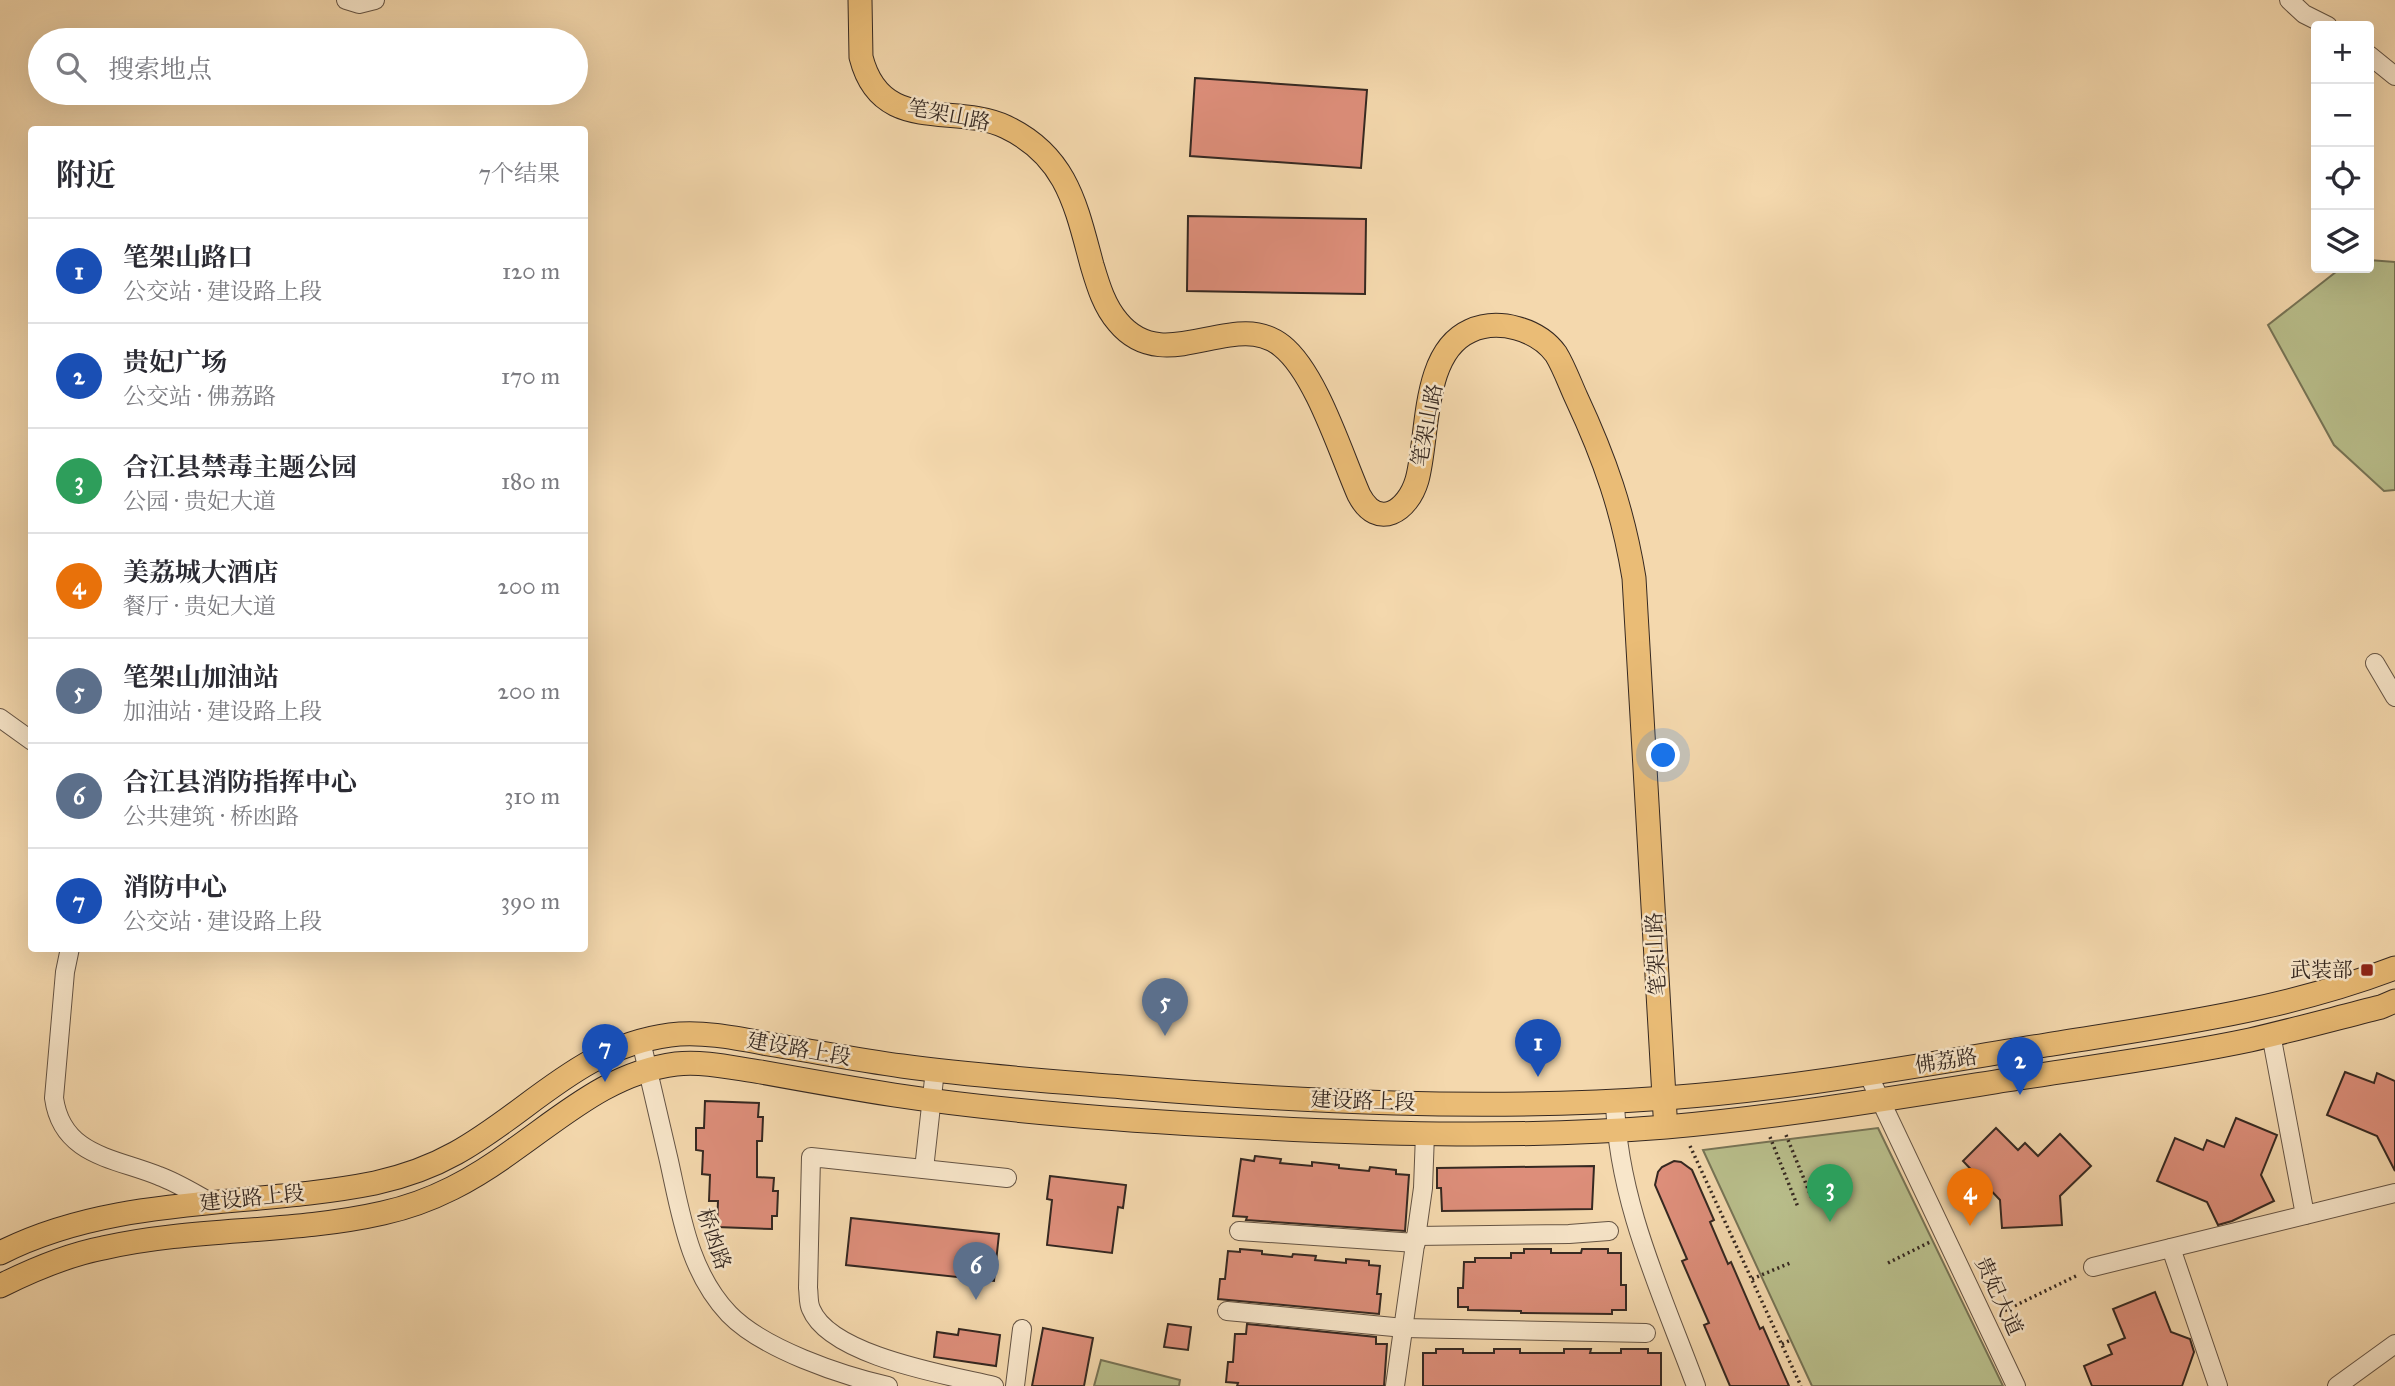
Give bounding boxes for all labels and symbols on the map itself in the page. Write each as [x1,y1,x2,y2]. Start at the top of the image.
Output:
street label: 笔架山路 [905,94,993,136]
street label: 笔架山路 [1406,381,1448,469]
your location [1646,738,1680,772]
street label: 笔架山路 [1641,911,1671,997]
place label: 武装部 [2290,957,2353,983]
marker: 武装部 [2359,962,2375,978]
pin: 5 [1142,978,1188,1036]
pin: 1 [1515,1019,1561,1077]
pin: 7 [582,1024,628,1082]
street label: 建设路上段 [745,1027,853,1071]
pin: 2 [1997,1037,2043,1095]
street label: 佛荔路 [1913,1043,1979,1079]
street label: 建设路上段 [1310,1086,1416,1116]
pin: 3 [1807,1164,1853,1222]
pin: 4 [1947,1168,1993,1226]
street label: 建设路上段 [198,1180,306,1216]
street label: 桥凼路 [691,1205,737,1273]
pin: 6 [953,1242,999,1300]
street label: 贵妃大道 [1969,1252,2029,1340]

